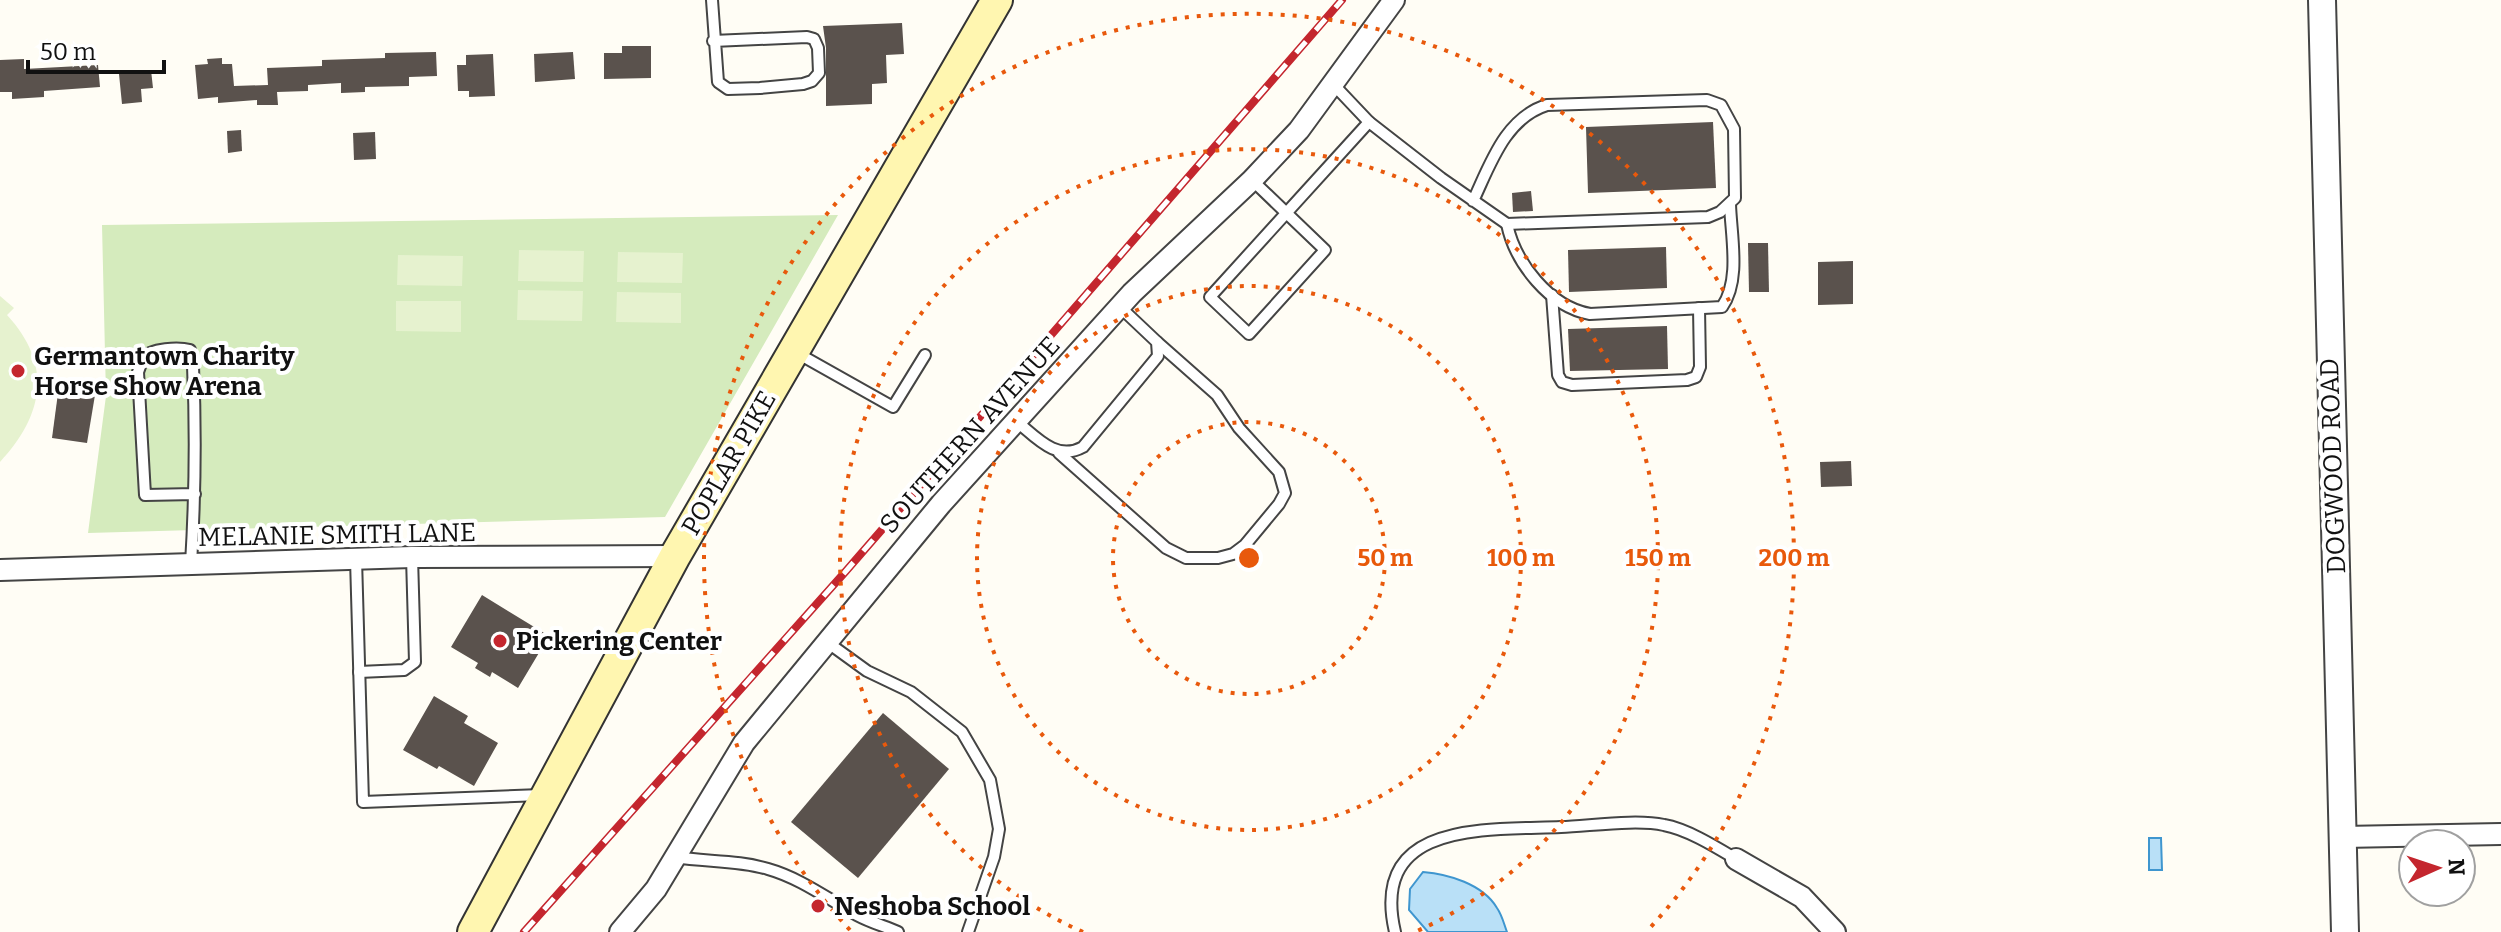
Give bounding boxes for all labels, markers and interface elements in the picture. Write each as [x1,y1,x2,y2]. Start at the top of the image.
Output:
scale bar [28,24,164,74]
text: 50 m [40,38,96,66]
street label: SOUTHERN AVENUE [873,330,1067,540]
place label: Germantown Charity Horse Show Arena [34,341,295,402]
street label: DOGWOOD ROAD [2314,358,2352,574]
marker: Germantown Charity Horse Show Arena [9,362,27,380]
street label: POPLAR PIKE [675,386,783,540]
street label: MELANIE SMITH LANE [198,517,476,553]
centre of rings [1235,544,1263,572]
text: 50 m [1357,544,1413,572]
text: 100 m [1487,544,1555,572]
text: 150 m [1625,544,1691,572]
text: 200 m [1758,544,1830,572]
place label: Pickering Center [516,626,722,657]
marker: Pickering Center [491,632,509,650]
north arrow [2397,828,2477,908]
text: N [2443,858,2470,876]
place label: Neshoba School [834,891,1030,922]
marker: Neshoba School [809,897,827,915]

